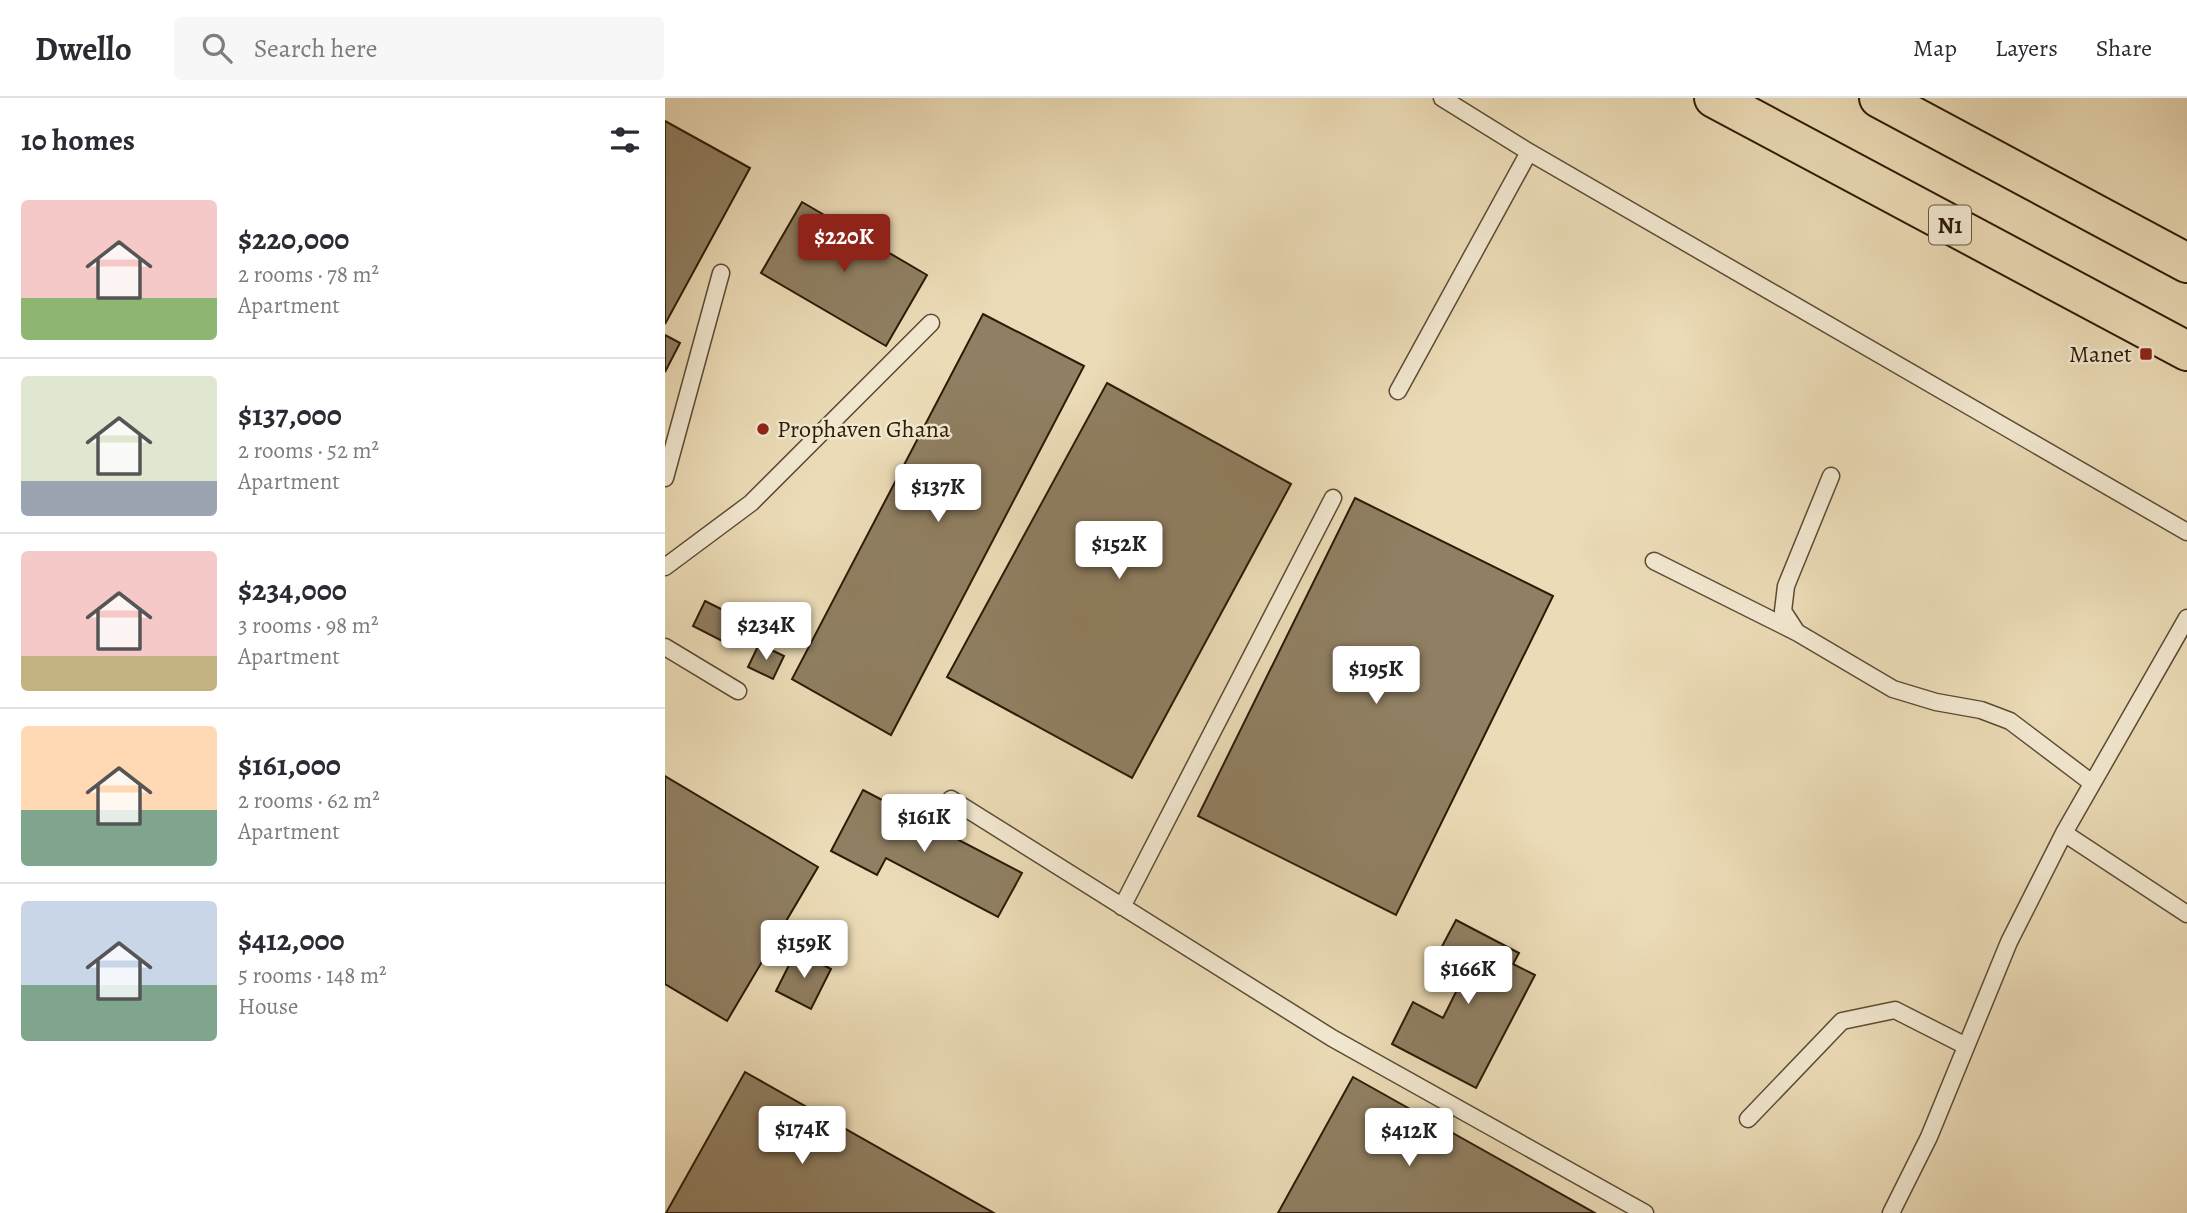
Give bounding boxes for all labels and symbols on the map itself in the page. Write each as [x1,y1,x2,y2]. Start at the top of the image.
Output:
road number: N1 [1929,206,1971,244]
pin: $220K [795,214,893,274]
place label: Manet [2069,338,2132,370]
marker: Manet [2138,346,2154,362]
place label: Prophaven Ghana [777,413,951,445]
marker: Prophaven Ghana [755,421,771,437]
pin: $137K [889,464,987,524]
pin: $152K [1070,522,1168,581]
pin: $234K [717,602,815,662]
pin: $195K [1327,646,1425,706]
pin: $161K [875,794,973,854]
pin: $159K [755,920,853,980]
pin: $166K [1419,946,1517,1006]
pin: $174K [753,1107,851,1166]
pin: $412K [1360,1108,1458,1168]

